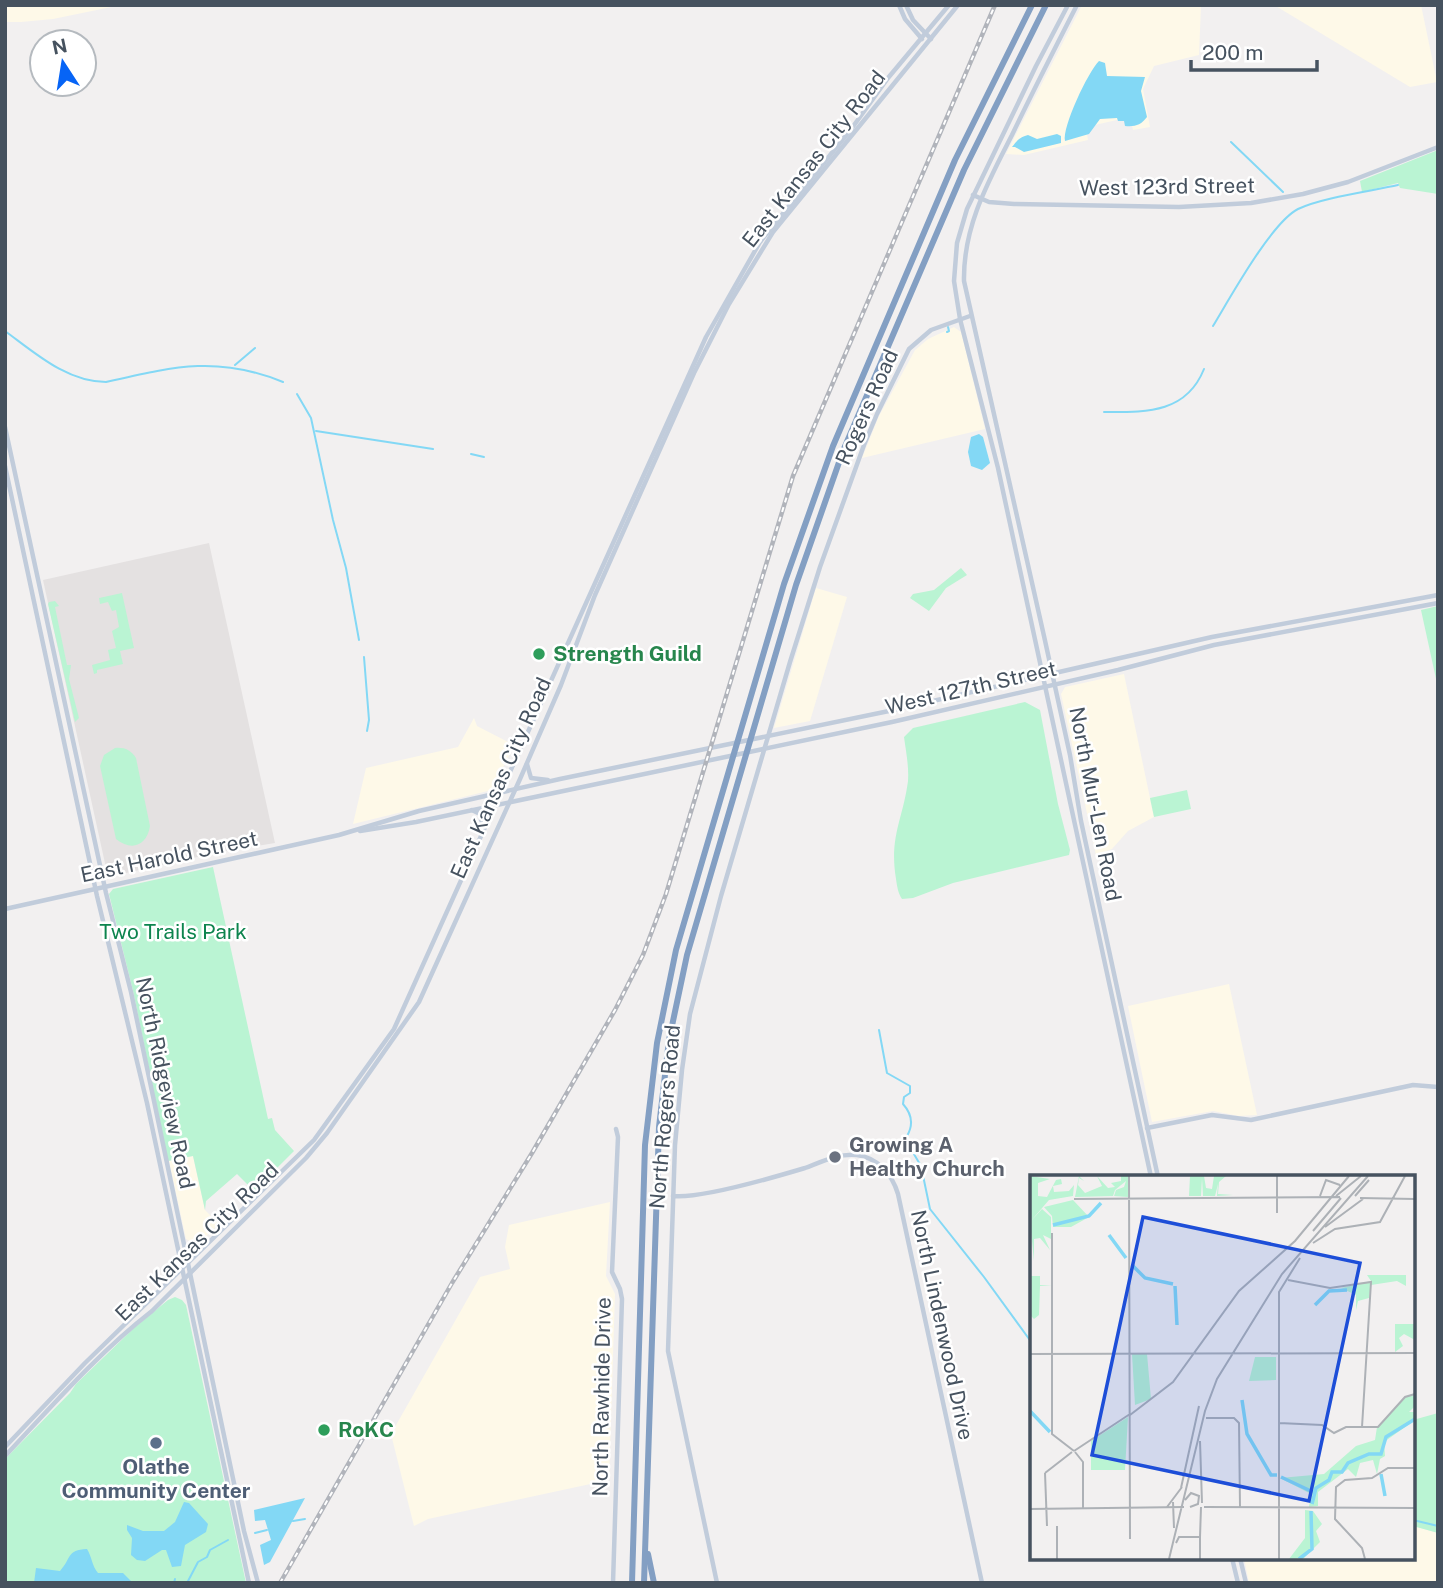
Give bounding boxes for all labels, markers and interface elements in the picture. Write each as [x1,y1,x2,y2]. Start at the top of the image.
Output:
north arrow [28,28,98,98]
scale bar [1191,28,1317,72]
text: N [50,34,69,59]
text: 200 m [1202,40,1263,65]
street label: East Kansas City Road [737,65,890,252]
street label: West 123rd Street [1079,172,1255,201]
street label: Rogers Road [830,345,903,468]
place label: Strength Guild [553,641,702,666]
marker: Strength Guild [531,646,547,662]
street label: West 127th Street [883,656,1059,719]
street label: East Kansas City Road [445,673,556,882]
street label: North Mur-Len Road [1064,705,1127,903]
street label: East Harold Street [78,826,260,887]
park label: Two Trails Park [99,919,247,944]
street label: North Ridgeview Road [131,975,200,1191]
street label: North Rogers Road [644,1024,685,1210]
place label: Growing A Healthy Church [849,1132,1005,1181]
marker: Growing A Healthy Church [827,1149,843,1165]
street label: East Kansas City Road [110,1157,284,1326]
inset map [1030,1175,1415,1560]
street label: North Lindenwood Drive [906,1208,979,1442]
street label: North Rawhide Drive [587,1297,616,1497]
place label: RoKC [338,1417,394,1442]
marker: RoKC [316,1422,332,1438]
marker: Olathe Community Center [148,1435,164,1451]
place label: Olathe Community Center [61,1454,251,1503]

